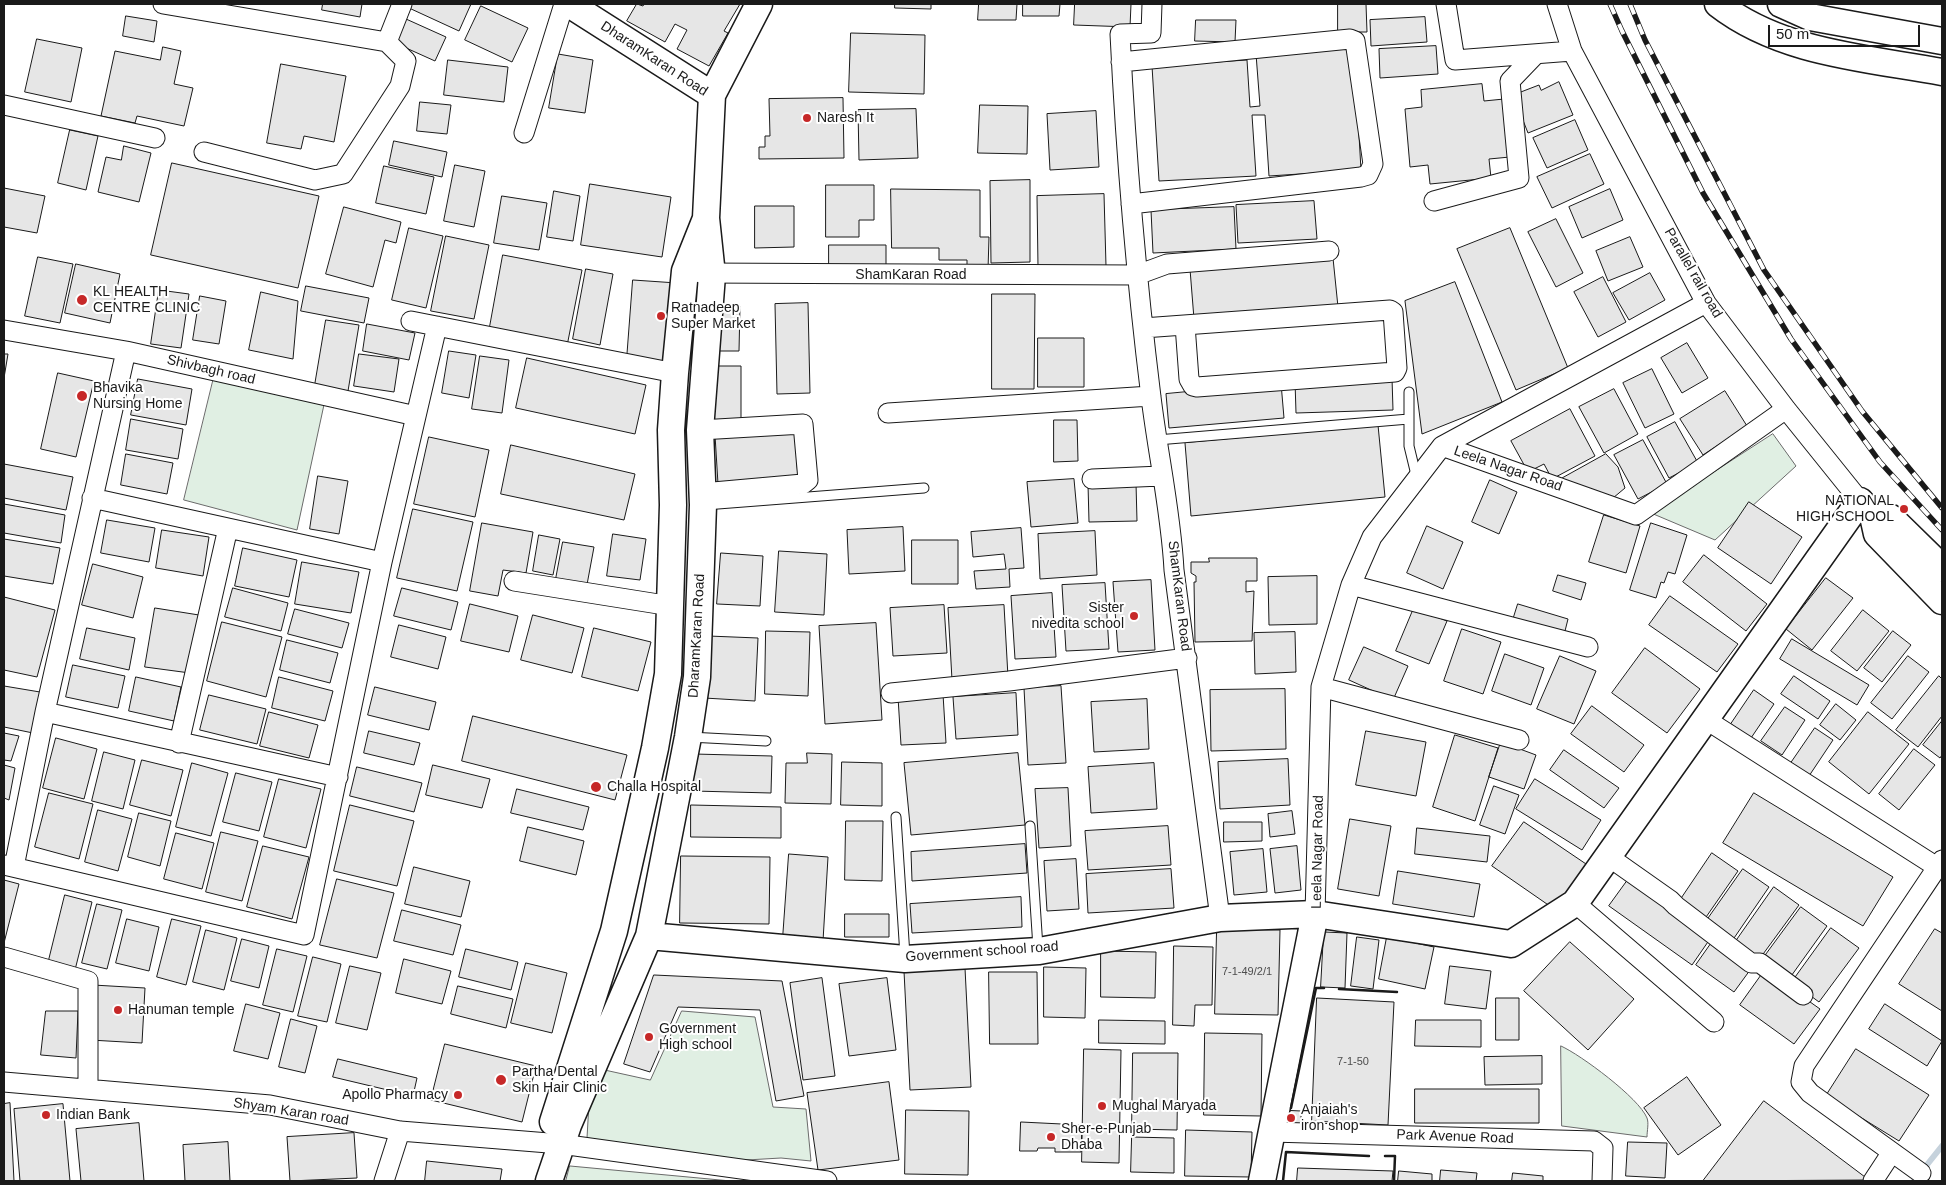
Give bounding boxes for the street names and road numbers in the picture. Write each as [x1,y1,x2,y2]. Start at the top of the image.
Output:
street label: DharamKaran Road [597,18,711,100]
street label: Parallel rail road [1660,225,1726,321]
street label: ShamKaran Road [855,267,967,283]
street label: Shivbagh road [165,352,257,388]
street label: Leela Nagar Road [1452,443,1564,495]
street label: ShamKaran Road [1164,540,1194,652]
street label: DharamKaran Road [685,573,709,699]
street label: Leela Nagar Road [1309,795,1327,909]
street label: Government school road [905,938,1059,966]
street label: Shyam Karan road [232,1095,350,1129]
street label: Park Avenue Road [1396,1127,1514,1147]

